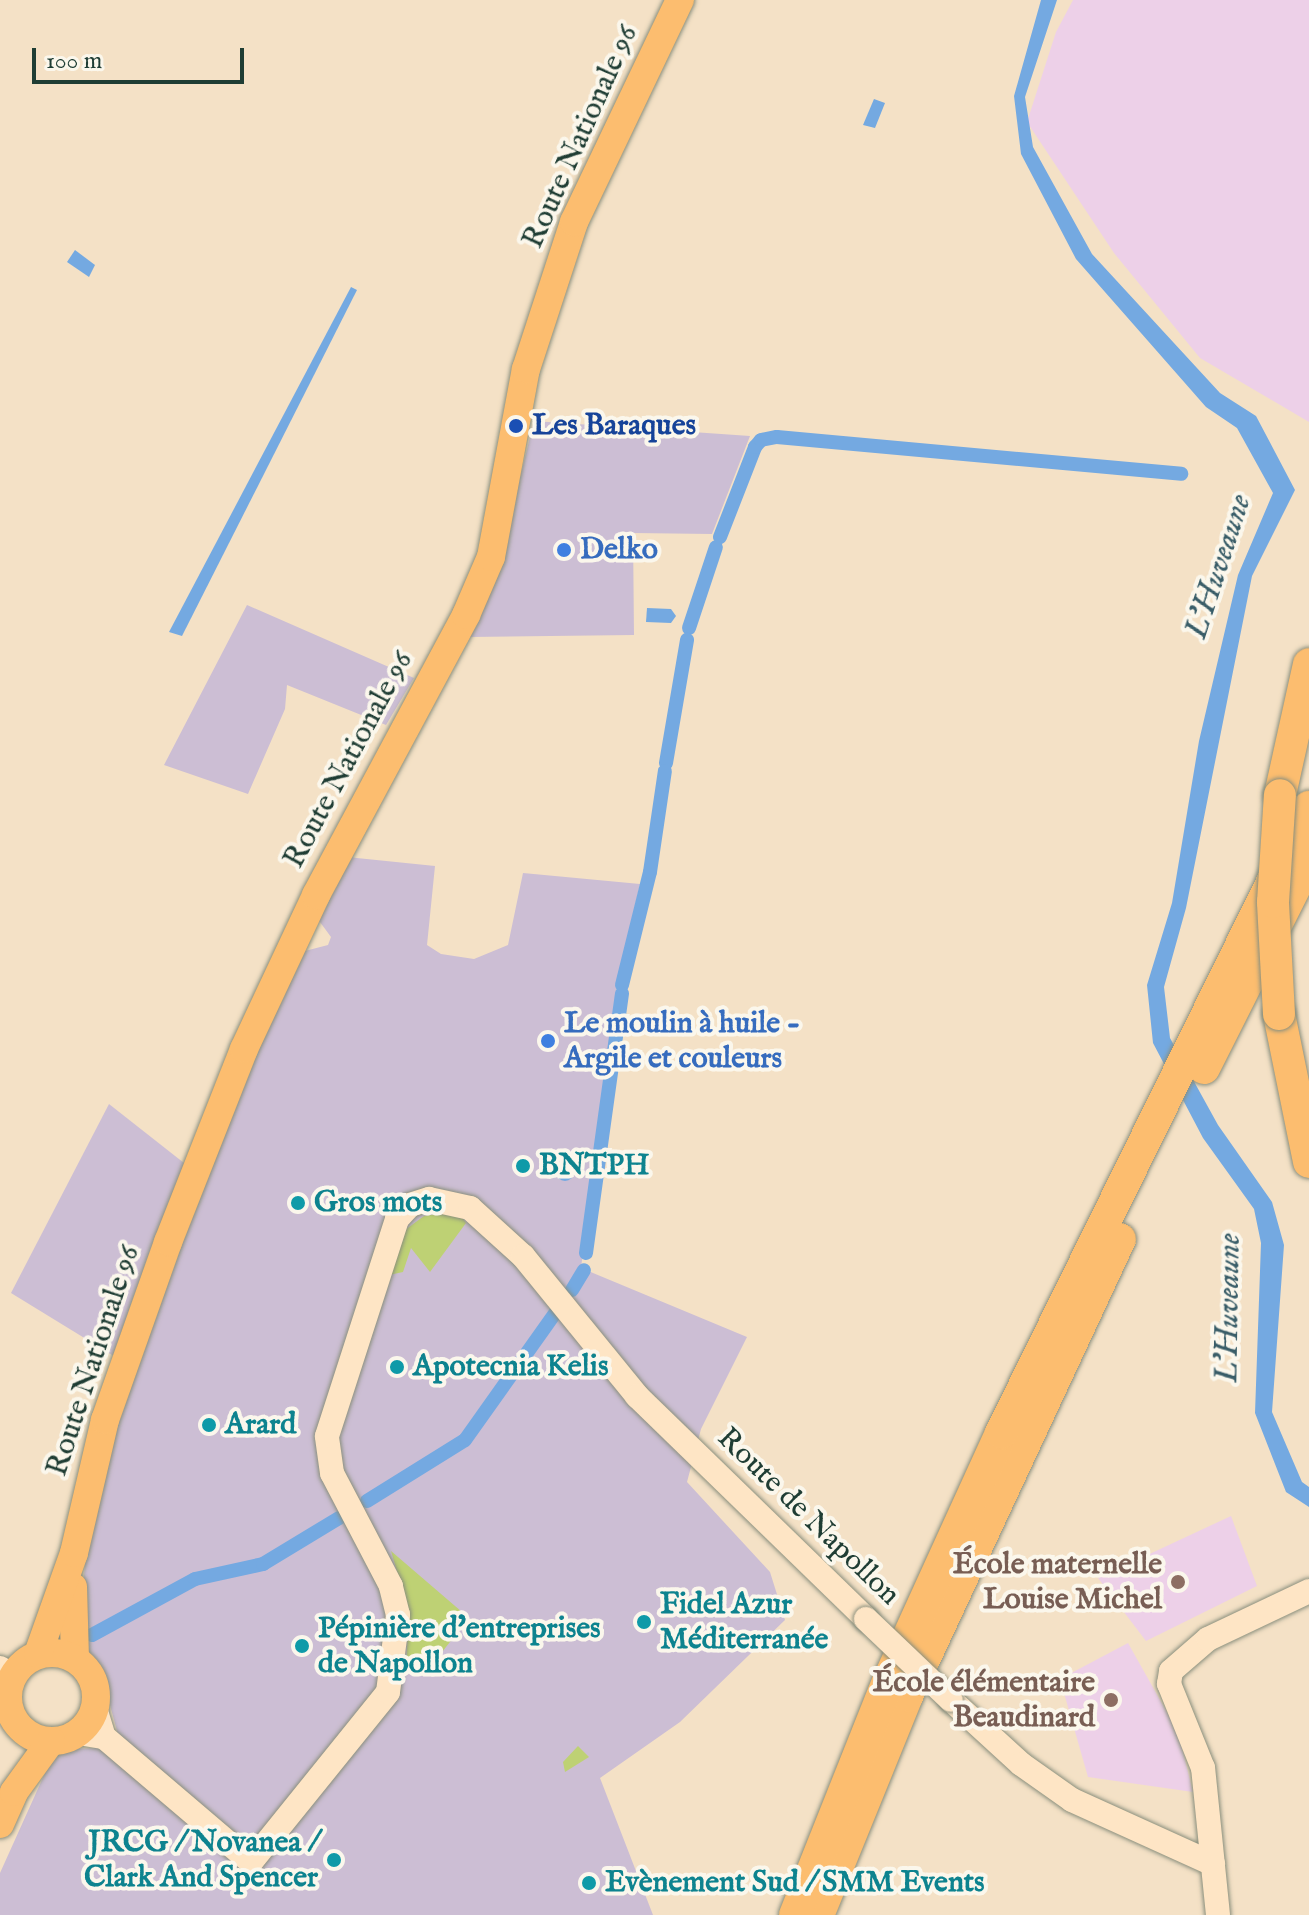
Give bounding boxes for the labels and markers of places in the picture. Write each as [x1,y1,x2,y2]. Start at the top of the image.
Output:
place label: Les Baraques [532,408,696,444]
marker: Les Baraques [507,417,525,435]
place label: Delko [580,532,658,568]
marker: Delko [555,541,573,559]
place label: Le moulin à huile - Argile et couleurs [564,1006,801,1076]
marker: Le moulin à huile - Argile et couleurs [539,1032,557,1050]
place label: BNTPH [539,1148,650,1184]
marker: BNTPH [514,1157,532,1175]
place label: Gros mots [314,1185,442,1221]
marker: Gros mots [289,1194,307,1212]
place label: Apotecnia Kelis [413,1349,608,1385]
marker: Apotecnia Kelis [388,1358,406,1376]
place label: Arard [225,1407,296,1443]
marker: Arard [200,1416,218,1434]
place label: École maternelle Louise Michel [953,1547,1162,1618]
marker: École maternelle Louise Michel [1169,1573,1187,1591]
place label: Fidel Azur Méditerranée [660,1587,828,1658]
place label: Pépinière d'entreprises de Napollon [318,1611,601,1682]
marker: Fidel Azur Méditerranée [635,1613,653,1631]
marker: Pépinière d'entreprises de Napollon [293,1637,311,1655]
place label: École élémentaire Beaudinard [872,1665,1095,1736]
marker: École élémentaire Beaudinard [1102,1691,1120,1709]
place label: JRCG / Novanea / Clark And Spencer [84,1825,318,1896]
marker: JRCG / Novanea / Clark And Spencer [325,1851,343,1869]
place label: Evènement Sud / SMM Events [605,1865,985,1901]
marker: Evènement Sud / SMM Events [580,1874,598,1892]

